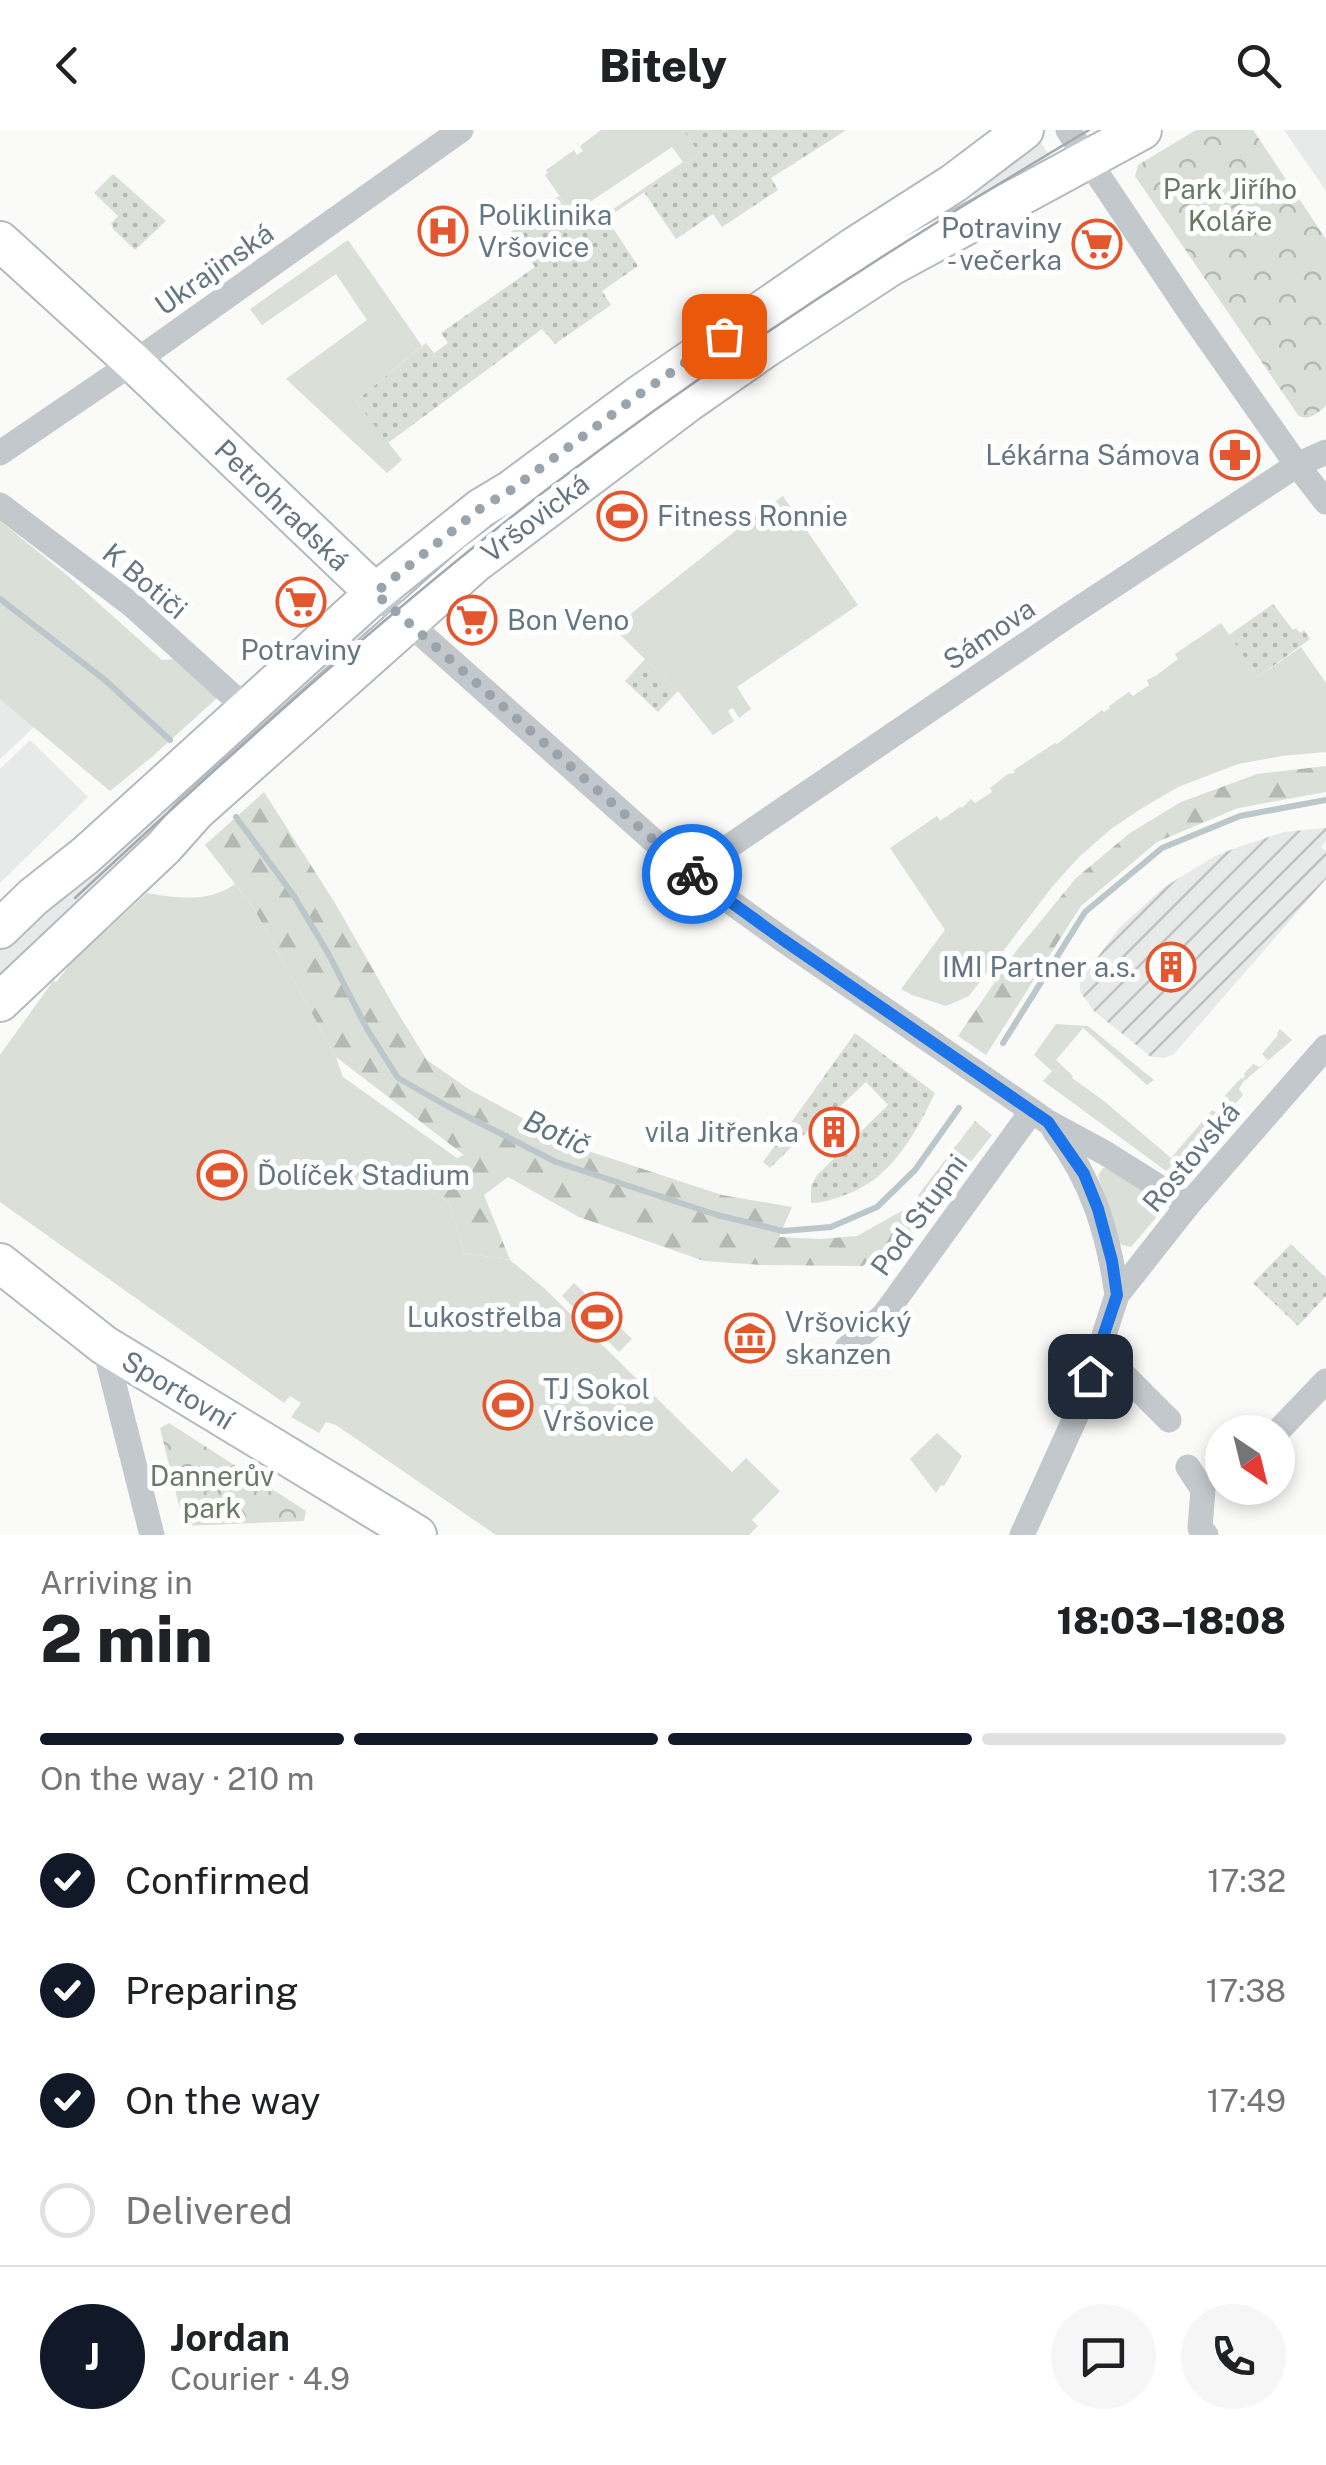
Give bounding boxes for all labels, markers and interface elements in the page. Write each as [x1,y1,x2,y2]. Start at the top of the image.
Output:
icon: back [40,38,95,93]
icon: search [1231,38,1286,93]
text: Bitely [599,39,727,92]
park label: Park Jiřího Koláře [1163,172,1297,237]
place label: Poliklinika Vršovice [478,198,612,263]
hospital icon: Poliklinika Vršovice [417,205,469,257]
place label: Potraviny - večerka [941,211,1062,276]
street label: Ukrajinská [148,216,279,321]
supermarket icon: Potraviny - večerka [1071,218,1123,270]
pin [682,294,767,379]
icon: bag [697,309,752,364]
pharmacy icon: Lékárna Sámova [1209,429,1261,481]
street label: Petrohradská [208,432,356,577]
place label: Lékárna Sámova [985,438,1200,471]
street label: Vršovická [474,466,595,569]
sports icon: Fitness Ronnie [596,490,648,542]
place label: Fitness Ronnie [657,499,848,532]
street label: K Botiči [96,536,194,625]
supermarket icon: Potraviny [275,576,327,628]
street label: Sámova [937,591,1041,676]
supermarket icon: Bon Veno [446,594,498,646]
place label: Bon Veno [507,603,629,636]
place label: Potraviny [240,633,362,666]
courier [642,824,742,924]
icon: bike [665,847,720,902]
building icon: IMI Partner a.s. [1145,941,1197,993]
place label: IMI Partner a.s. [942,950,1136,983]
street label: Rostovská [1135,1095,1246,1218]
water label: Botič [518,1102,596,1163]
building icon: vila Jitřenka [808,1106,860,1158]
place label: vila Jitřenka [645,1115,799,1148]
street label: Pod Stupni [863,1148,974,1282]
sports icon: Ďolíček Stadium [196,1149,248,1201]
place label: Ďolíček Stadium [257,1158,470,1191]
sports icon: Lukostřelba [571,1291,623,1343]
place label: Lukostřelba [407,1300,562,1333]
place label: Vršovický skanzen [785,1305,911,1370]
museum icon: Vršovický skanzen [724,1312,776,1364]
pin [1048,1334,1133,1419]
street label: Sportovní [116,1343,241,1437]
icon: home [1063,1349,1118,1404]
place label: TJ Sokol Vršovice [543,1372,654,1437]
sports icon: TJ Sokol Vršovice [482,1379,534,1431]
north arrow [1205,1415,1295,1505]
map controls [1205,1415,1295,1505]
park label: Dannerův park [150,1459,274,1524]
text: Arriving in [40,1564,193,1601]
text: 18:03–18:08 [1056,1598,1286,1643]
text: 2 min [40,1600,213,1677]
text: On the way · 210 m [40,1760,314,1797]
icon: check [40,1853,95,1908]
text: Confirmed [125,1858,310,1903]
text: 17:32 [1207,1862,1286,1899]
icon: check [40,1963,95,2018]
text: Preparing [125,1968,299,2013]
text: 17:38 [1206,1972,1286,2009]
icon: check [40,2073,95,2128]
text: On the way [125,2078,321,2123]
text: 17:49 [1207,2082,1286,2119]
text: Delivered [125,2188,293,2233]
button: chat [1051,2304,1156,2409]
button: phone [1181,2304,1286,2409]
text: Jordan [170,2315,290,2360]
text: J [85,2334,100,2379]
text: Courier · 4.9 [170,2360,350,2397]

